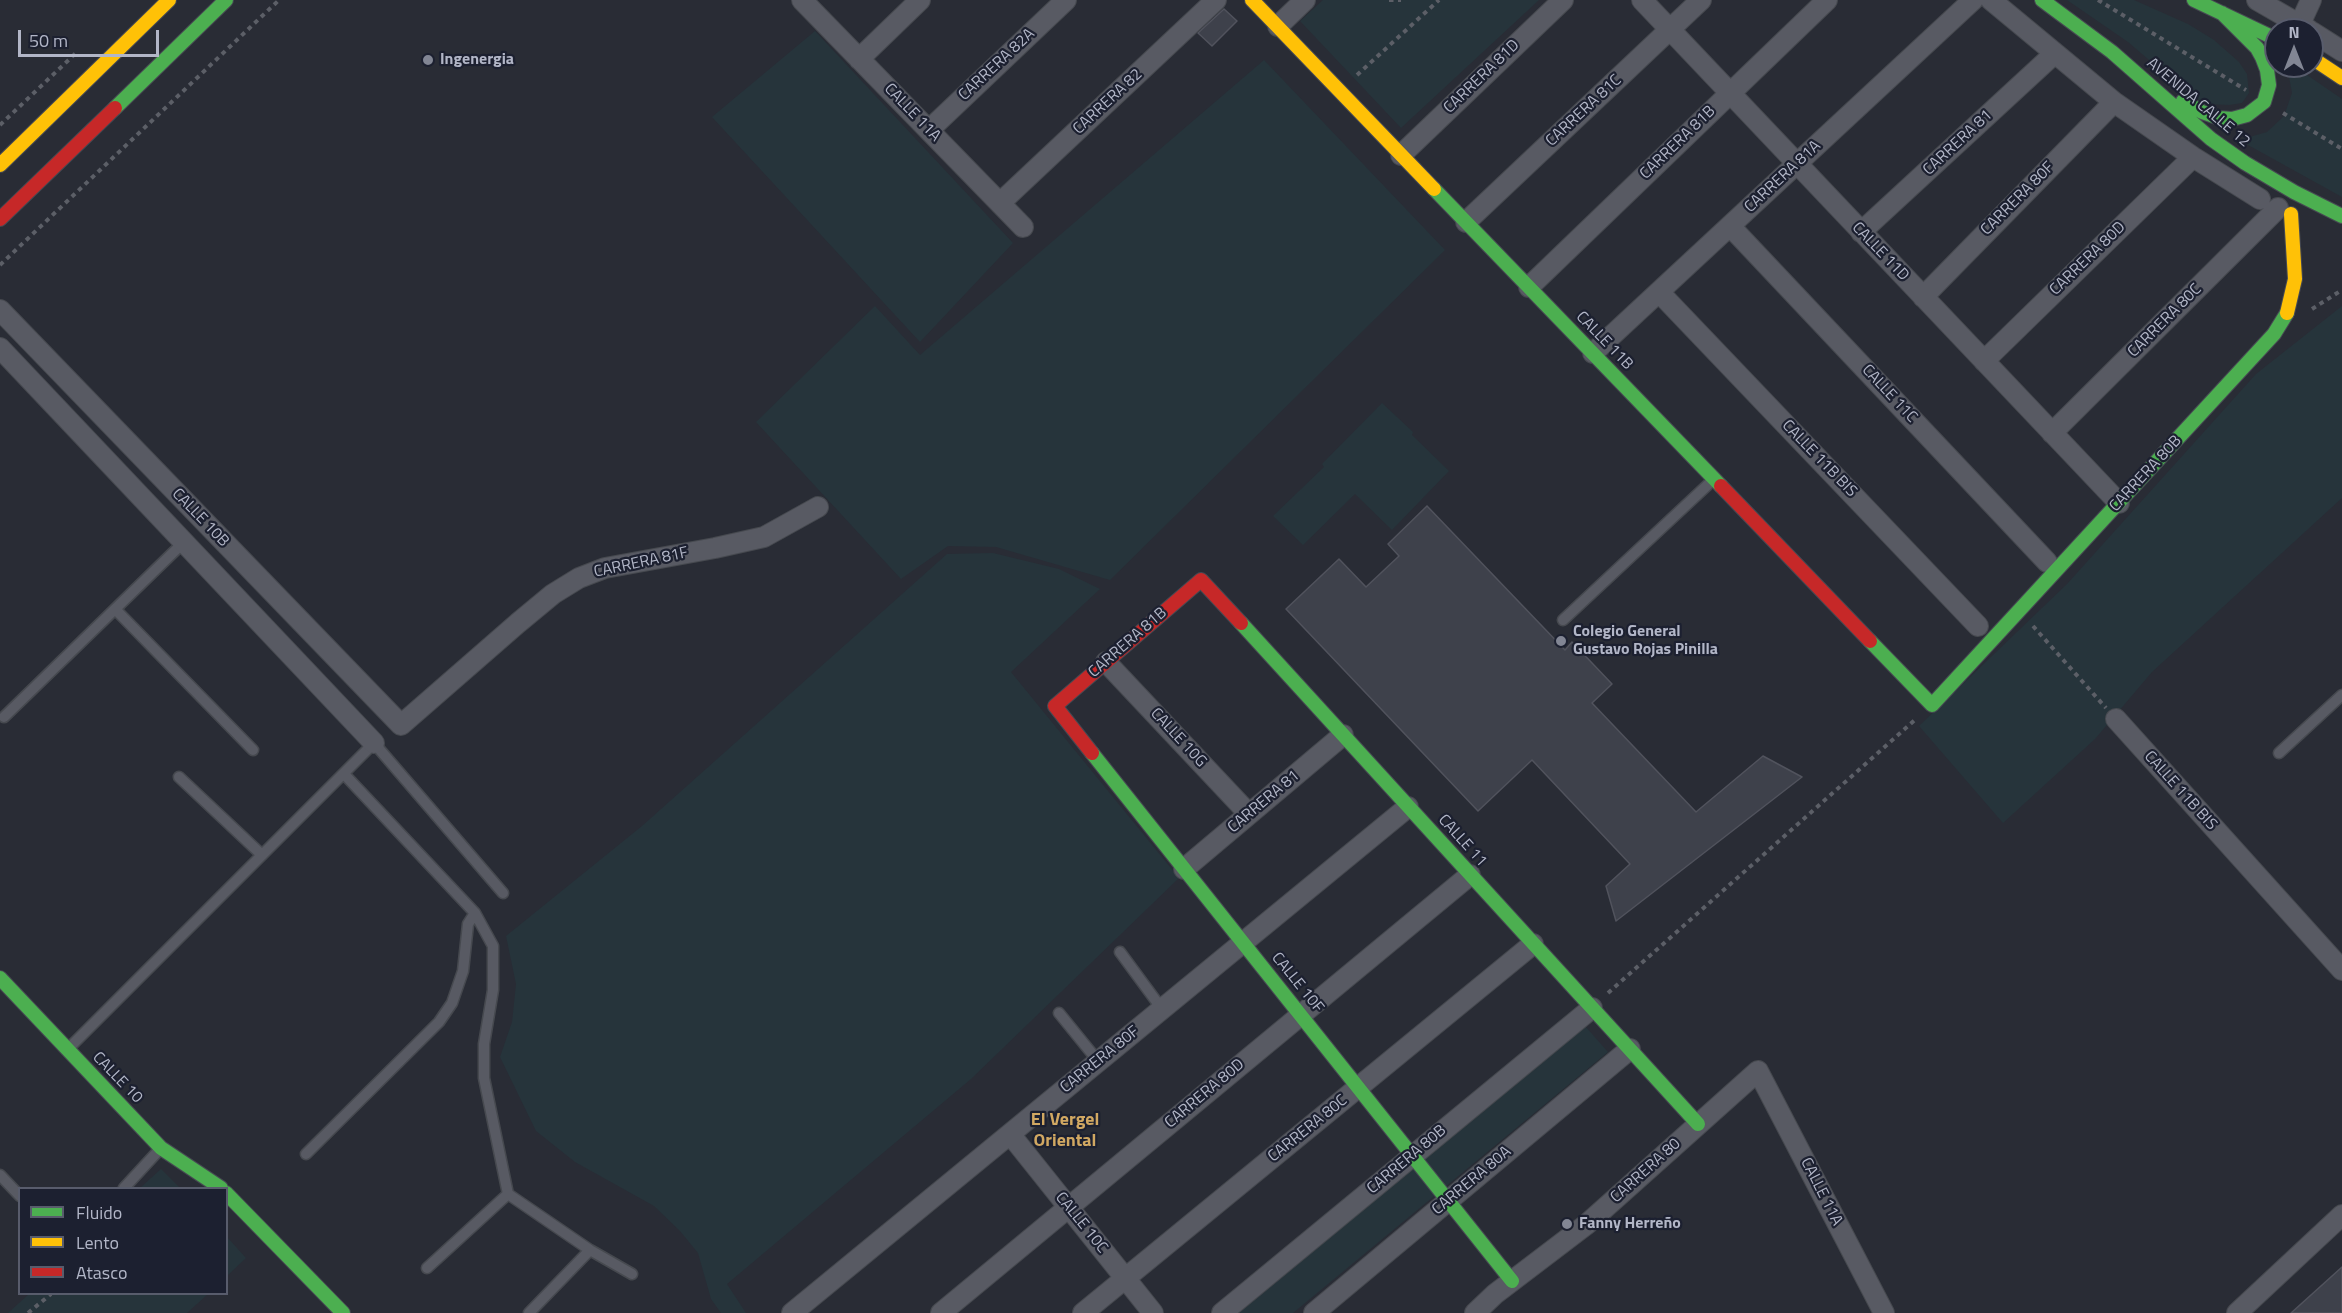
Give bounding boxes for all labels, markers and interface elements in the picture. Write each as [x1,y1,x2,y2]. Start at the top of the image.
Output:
scale bar [21,18,162,56]
north arrow [2264,18,2324,78]
text: N [2288,20,2300,44]
street label: CARRERA 82A [955,25,1039,105]
text: 50 m [29,27,68,54]
street label: CARRERA 81D [1440,36,1524,118]
place label: Ingenergia [440,50,514,70]
marker: Ingenergia [421,53,435,67]
street label: AVENIDA CALLE 12 [2142,54,2254,152]
street label: CARRERA 82 [1069,65,1147,139]
street label: CARRERA 81C [1542,71,1626,151]
street label: CALLE 11A [880,80,944,146]
street label: CARRERA 81B [1636,102,1720,184]
street label: CARRERA 81 [1919,106,1997,180]
street label: CARRERA 81A [1741,137,1825,217]
street label: CARRERA 80F [1977,158,2059,240]
street label: CARRERA 80D [2046,218,2130,300]
street label: CALLE 11D [1847,219,1913,285]
street label: CARRERA 80C [2124,280,2206,362]
street label: CALLE 11B [1571,308,1637,374]
street label: CALLE 11C [1857,361,1921,427]
street label: CALLE 11B BIS [1777,416,1861,502]
street label: CARRERA 80B [2106,432,2186,516]
street label: CALLE 10B [167,485,233,551]
street label: CARRERA 81F [592,544,690,582]
street label: CARRERA 81B [1085,604,1171,682]
place label: Colegio General Gustavo Rojas Pinilla [1573,622,1718,660]
marker: Colegio General Gustavo Rojas Pinilla [1554,634,1568,648]
street label: CALLE 10G [1146,704,1210,772]
street label: CALLE 11B BIS [2140,748,2220,834]
street label: CARRERA 81 [1224,767,1304,837]
street label: CALLE 11 [1434,811,1490,871]
street label: CALLE 10F [1267,949,1327,1017]
street label: CARRERA 80F [1057,1022,1143,1098]
street label: CALLE 10 [88,1048,146,1108]
street label: CARRERA 80D [1161,1055,1249,1133]
street label: CARRERA 80C [1265,1091,1351,1167]
district label: El Vergel Oriental [1031,1110,1099,1152]
street label: CARRERA 80B [1364,1121,1450,1199]
street label: CARRERA 80 [1607,1135,1685,1207]
street label: CARRERA 80A [1429,1142,1515,1220]
street label: CALLE 11A [1796,1155,1846,1229]
legend [18,1187,228,1295]
street label: CALLE 10C [1051,1189,1111,1257]
text: Fluido [76,1199,122,1226]
place label: Fanny Herreño [1579,1214,1681,1234]
marker: Fanny Herreño [1560,1217,1574,1231]
text: Lento [76,1229,119,1256]
text: Atasco [76,1259,127,1286]

